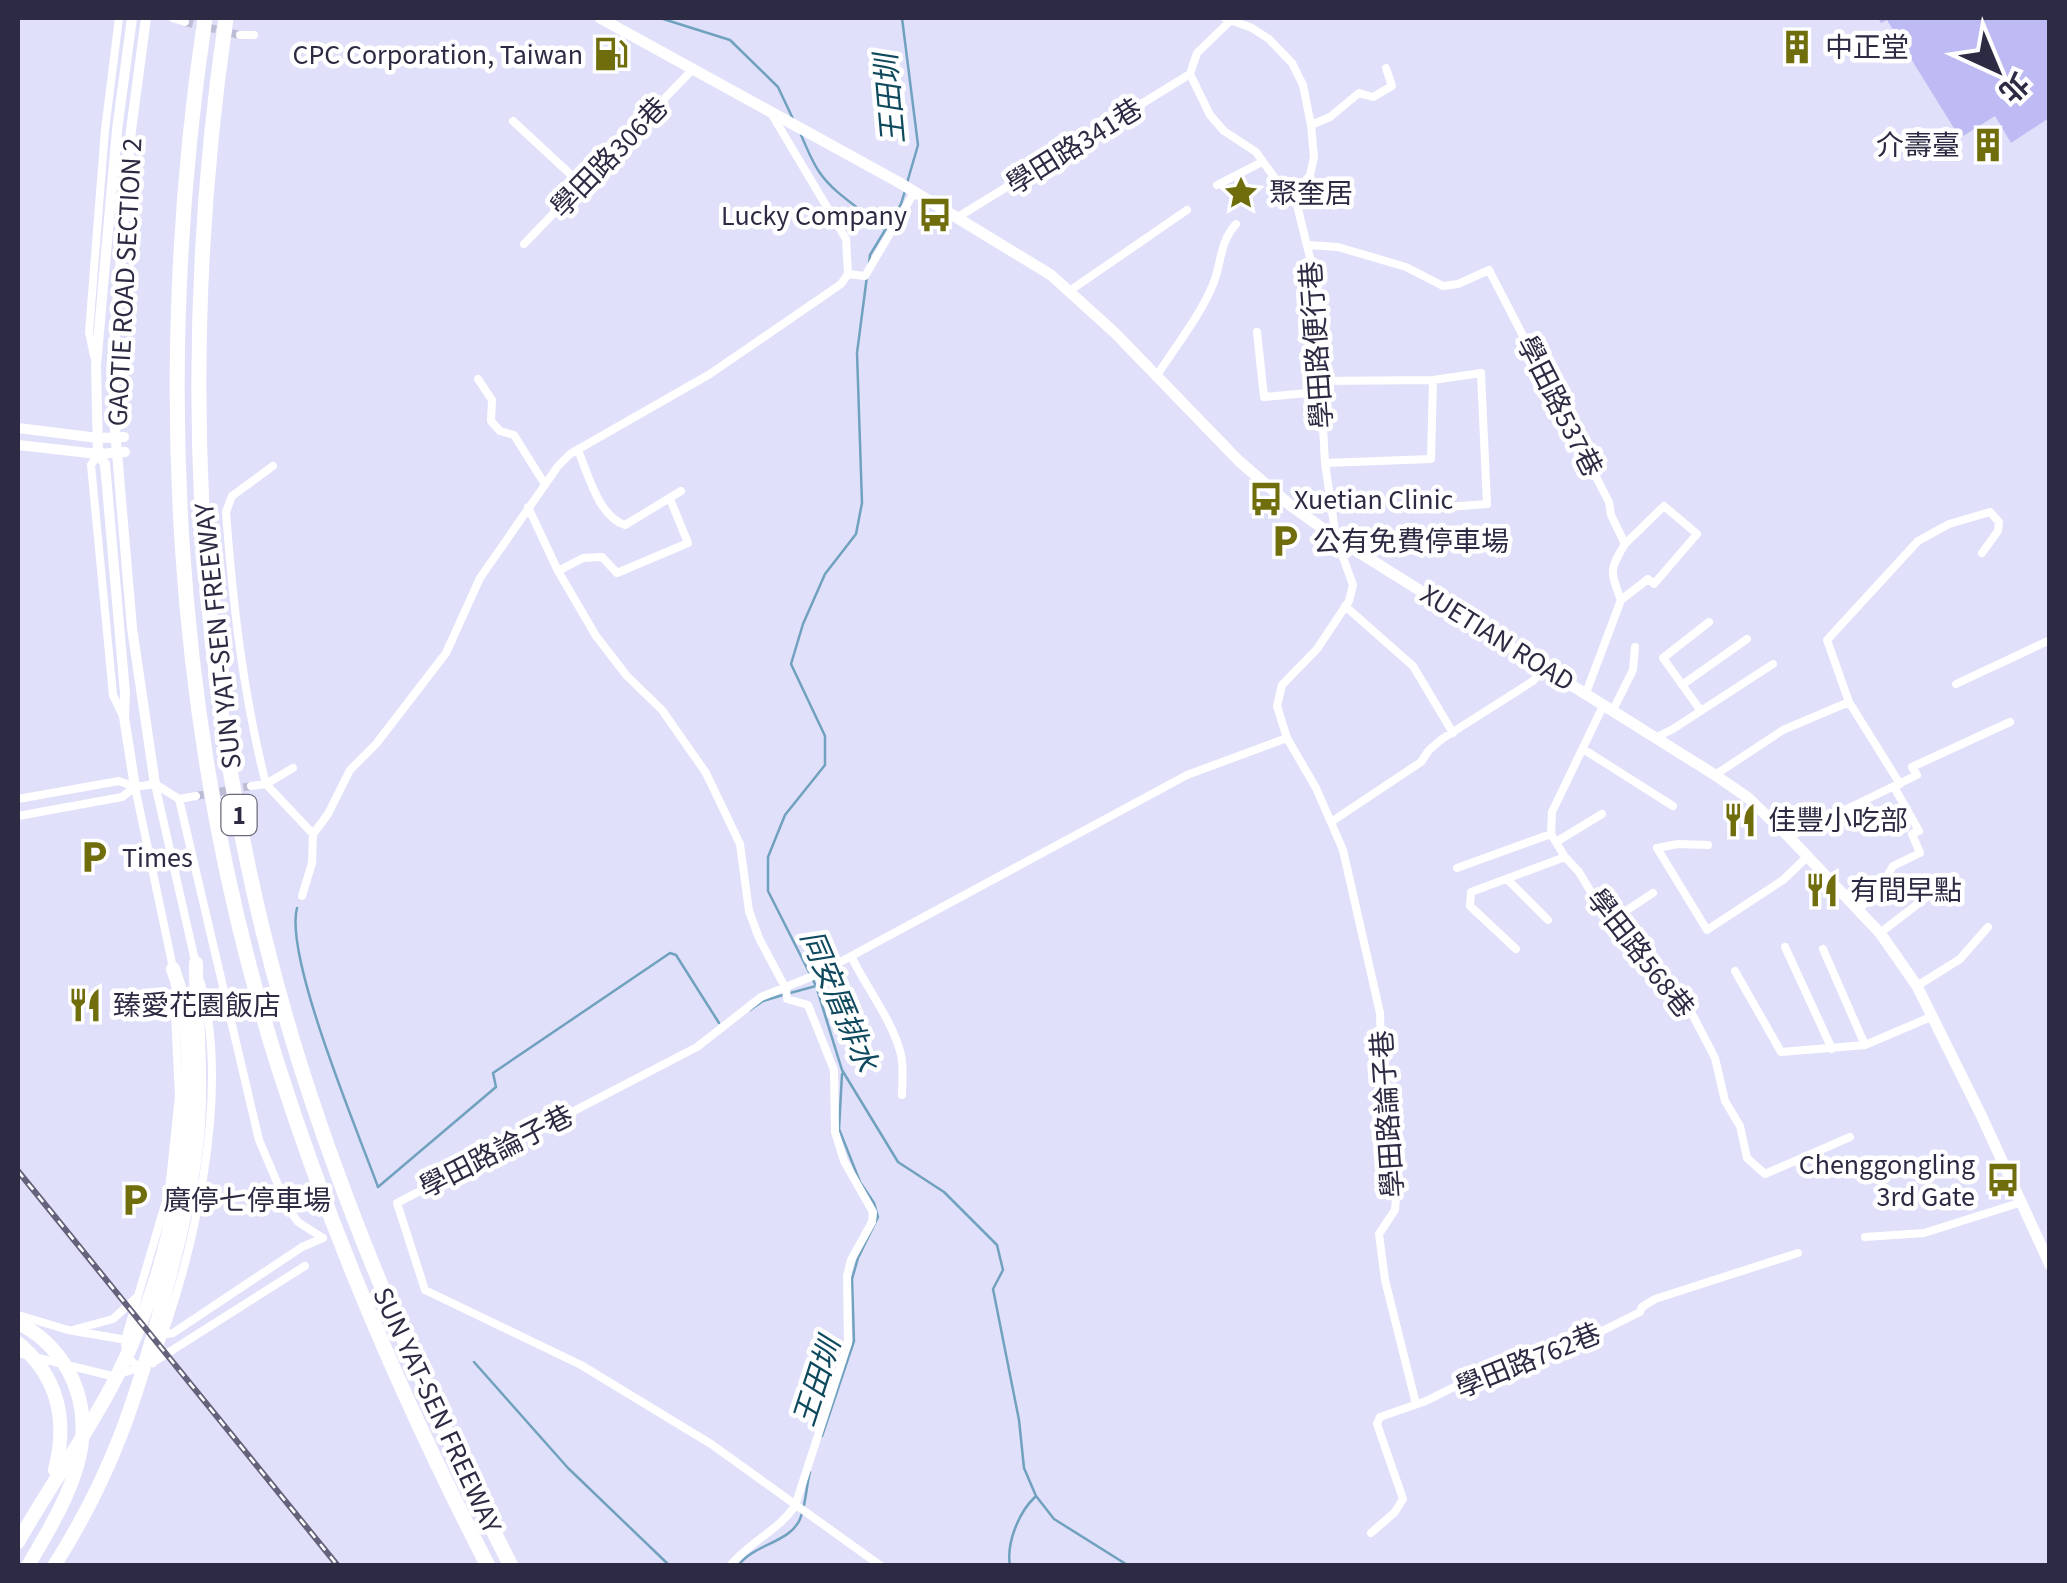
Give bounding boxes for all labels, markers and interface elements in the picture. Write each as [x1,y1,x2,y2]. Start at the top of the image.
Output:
north arrow [1947,20,2047,120]
building icon: 中正堂 [1778,28,1816,66]
place label: 中正堂 [1825,28,1909,68]
place label: CPC Corporation, Taiwan [293,35,583,75]
fuel station icon: CPC Corporation, Taiwan [592,35,630,73]
water label: 王田圳 [865,48,916,146]
text: 北 [1990,63,2038,111]
street label: 學田路306巷 [542,89,678,227]
street label: 學田路341巷 [999,89,1150,205]
place label: 介壽臺 [1876,126,1960,166]
building icon: 介壽臺 [1969,126,2007,164]
street label: GAOTIE ROAD SECTION 2 [97,137,153,427]
place icon: 聚奎居 [1222,174,1260,212]
place label: 聚奎居 [1269,174,1353,214]
place label: Lucky Company [721,196,907,236]
bus stop icon: Lucky Company [916,196,954,234]
street label: 學田路便行巷 [1291,260,1343,430]
street label: 學田路537巷 [1506,329,1612,484]
bus stop icon: Xuetian Clinic [1247,480,1285,518]
place label: Xuetian Clinic [1294,480,1454,520]
street label: SUN YAT-SEN FREEWAY [184,500,252,771]
parking icon: 公有免費停車場 [1266,522,1304,560]
place label: 公有免費停車場 [1313,522,1509,562]
street label: XUETIAN ROAD [1413,575,1582,701]
road number: 1 [222,795,256,835]
restaurant icon: 佳豐小吃部 [1721,801,1759,839]
place label: 佳豐小吃部 [1768,801,1908,841]
parking icon: Times [75,838,113,876]
place label: Times [122,838,193,878]
restaurant icon: 有間早點 [1803,871,1841,909]
place label: 有間早點 [1850,871,1962,911]
street label: 學田路568巷 [1577,881,1703,1027]
water label: 同安厝排水 [789,924,888,1080]
restaurant icon: 臻愛花園飯店 [66,986,104,1024]
place label: 臻愛花園飯店 [113,986,281,1026]
street label: 學田路論子巷 [1362,1029,1414,1199]
street label: 學田路論子巷 [413,1096,580,1208]
place label: Chenggongling 3rd Gate [1799,1145,1975,1217]
bus stop icon: Chenggongling 3rd Gate [1984,1161,2022,1199]
parking icon: 廣停七停車場 [116,1181,154,1219]
place label: 廣停七停車場 [163,1181,331,1221]
street label: SUN YAT-SEN FREEWAY [362,1281,512,1541]
street label: 學田路762巷 [1450,1314,1607,1408]
water label: 王田圳 [783,1329,853,1432]

